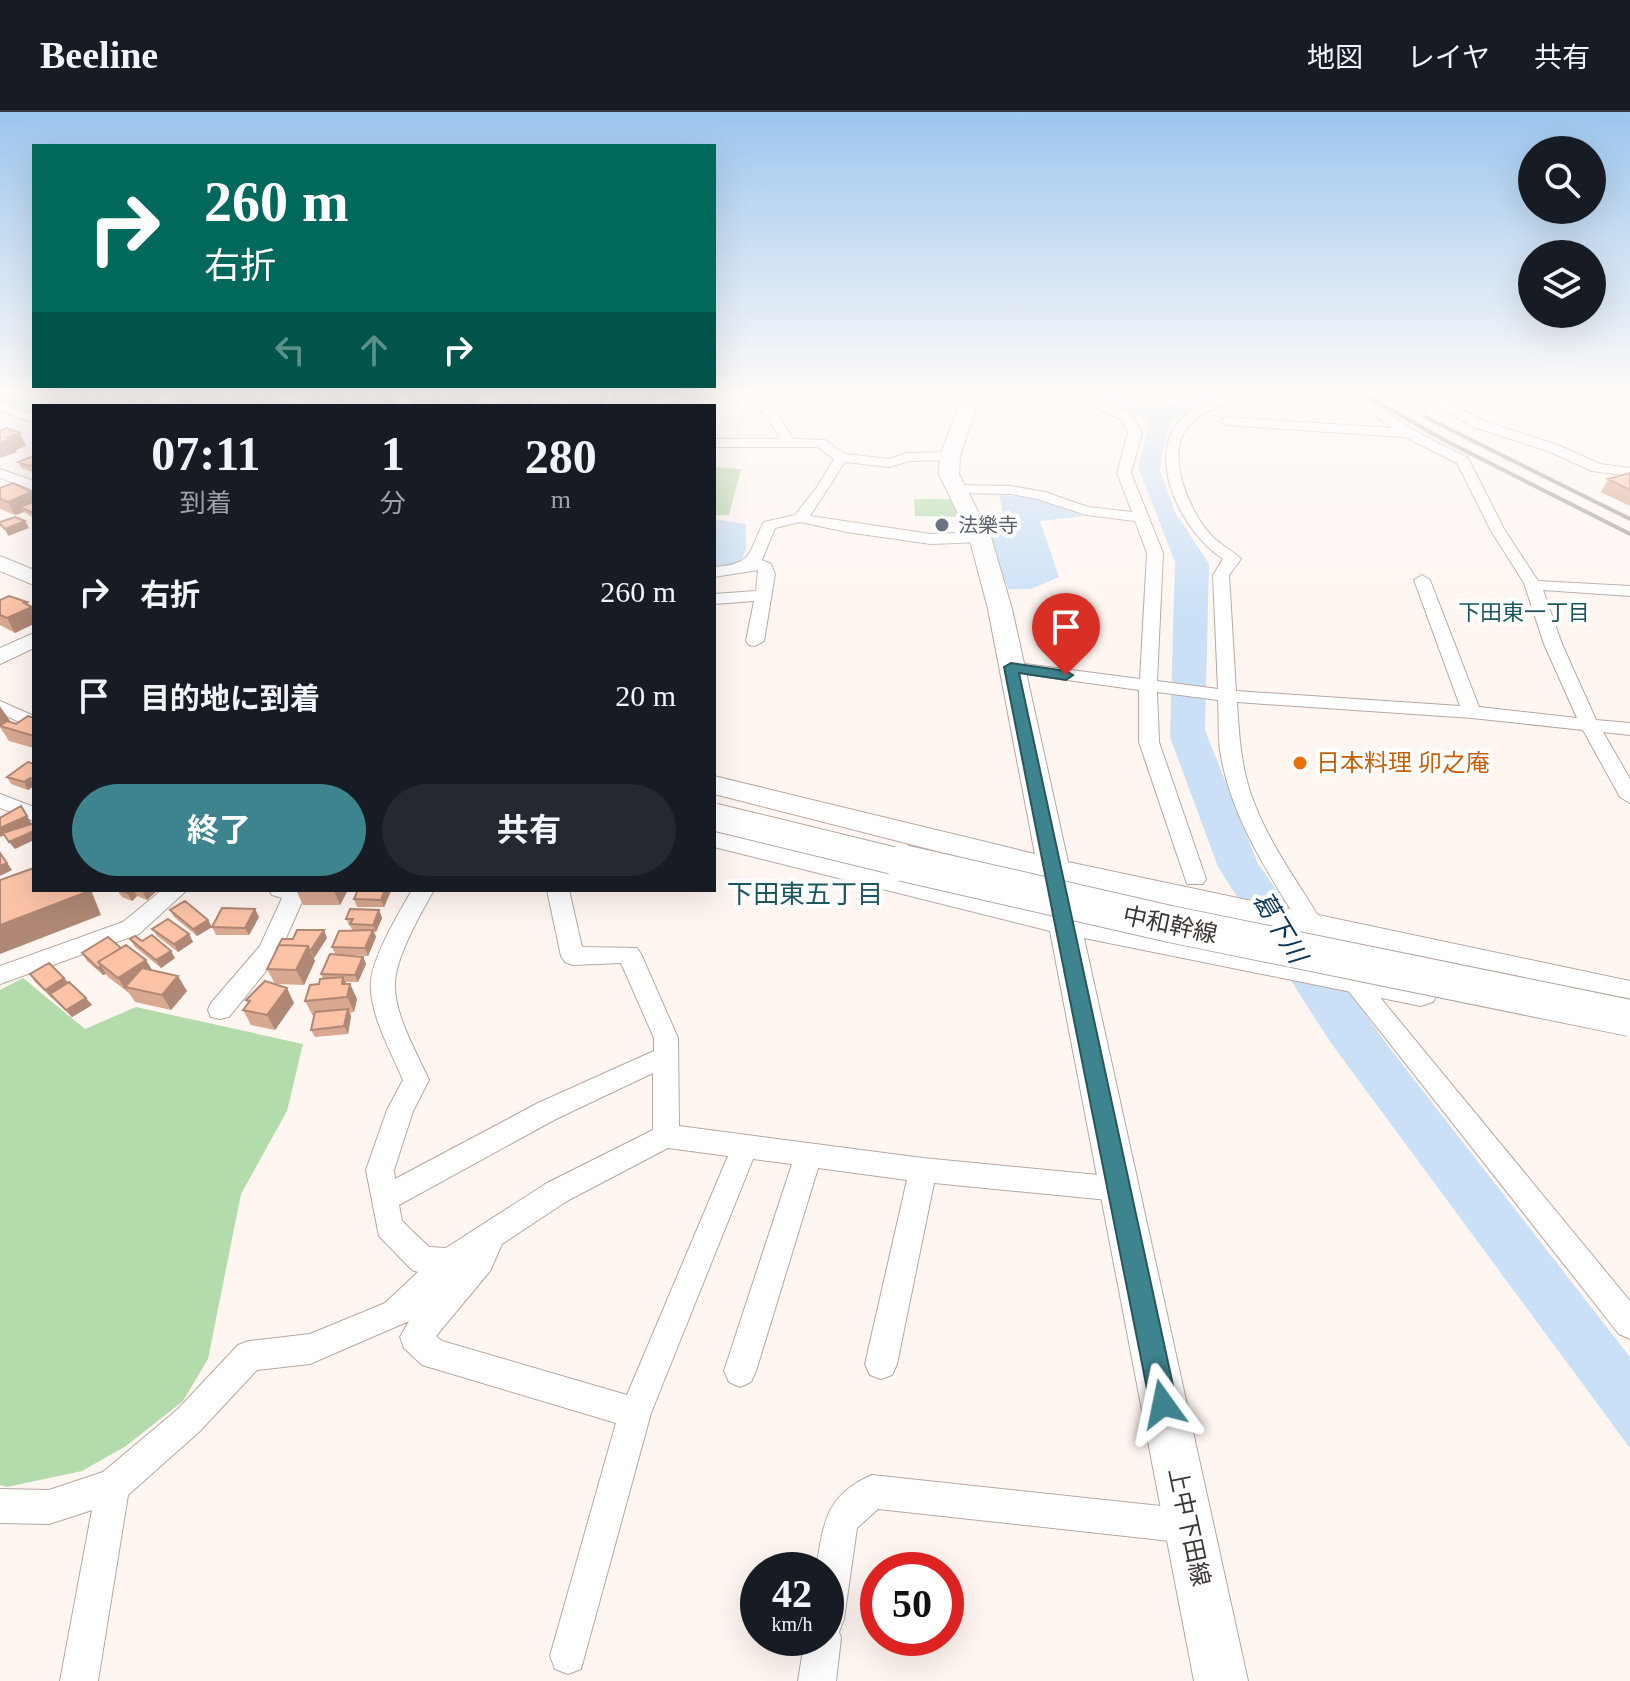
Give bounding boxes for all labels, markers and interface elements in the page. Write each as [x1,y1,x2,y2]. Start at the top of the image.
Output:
text: Beeline [40,34,158,76]
text: 地図 [1307,42,1363,73]
text: レイヤ [1407,42,1490,73]
text: 共有 [1534,42,1590,73]
map controls [1518,136,1606,328]
button: search [1518,136,1606,224]
text: 260 m [204,171,349,233]
icon: right [72,176,176,280]
button: layers [1518,240,1606,328]
text: 右折 [204,246,276,286]
icon: left [268,328,312,372]
icon: ahead [352,328,396,372]
icon: right [436,328,480,372]
text: 07:11 [151,427,261,480]
text: 1 [381,427,405,480]
text: 280 [525,430,597,483]
text: m [551,485,571,514]
text: 到着 [180,489,232,518]
text: 分 [380,489,406,518]
place label: 法樂寺 [958,514,1018,536]
marker: 法樂寺 [933,516,951,534]
icon: right [72,570,116,614]
text: 260 m [600,575,676,608]
text: 右折 [140,578,200,611]
pin [1032,593,1100,675]
district label: 下田東一丁目 [1458,600,1590,625]
icon: arrive [1044,605,1088,649]
icon: arrive [72,674,116,718]
text: 20 m [615,679,676,712]
text: 目的地に到着 [140,682,320,715]
place label: 日本料理 卯之庵 [1316,750,1490,776]
marker: 日本料理 卯之庵 [1291,754,1309,772]
button: 終了 [72,784,366,876]
button: 共有 [382,784,676,876]
district label: 下田東五丁目 [727,880,883,909]
water label: 葛下川 [1247,886,1314,971]
street label: 中和幹線 [1120,902,1220,948]
position arrow [1121,1362,1205,1446]
street label: 上中下田線 [1164,1466,1214,1588]
speed limit sign: 50 [860,1552,964,1656]
text: 42 [772,1571,812,1616]
text: km/h [771,1613,813,1635]

